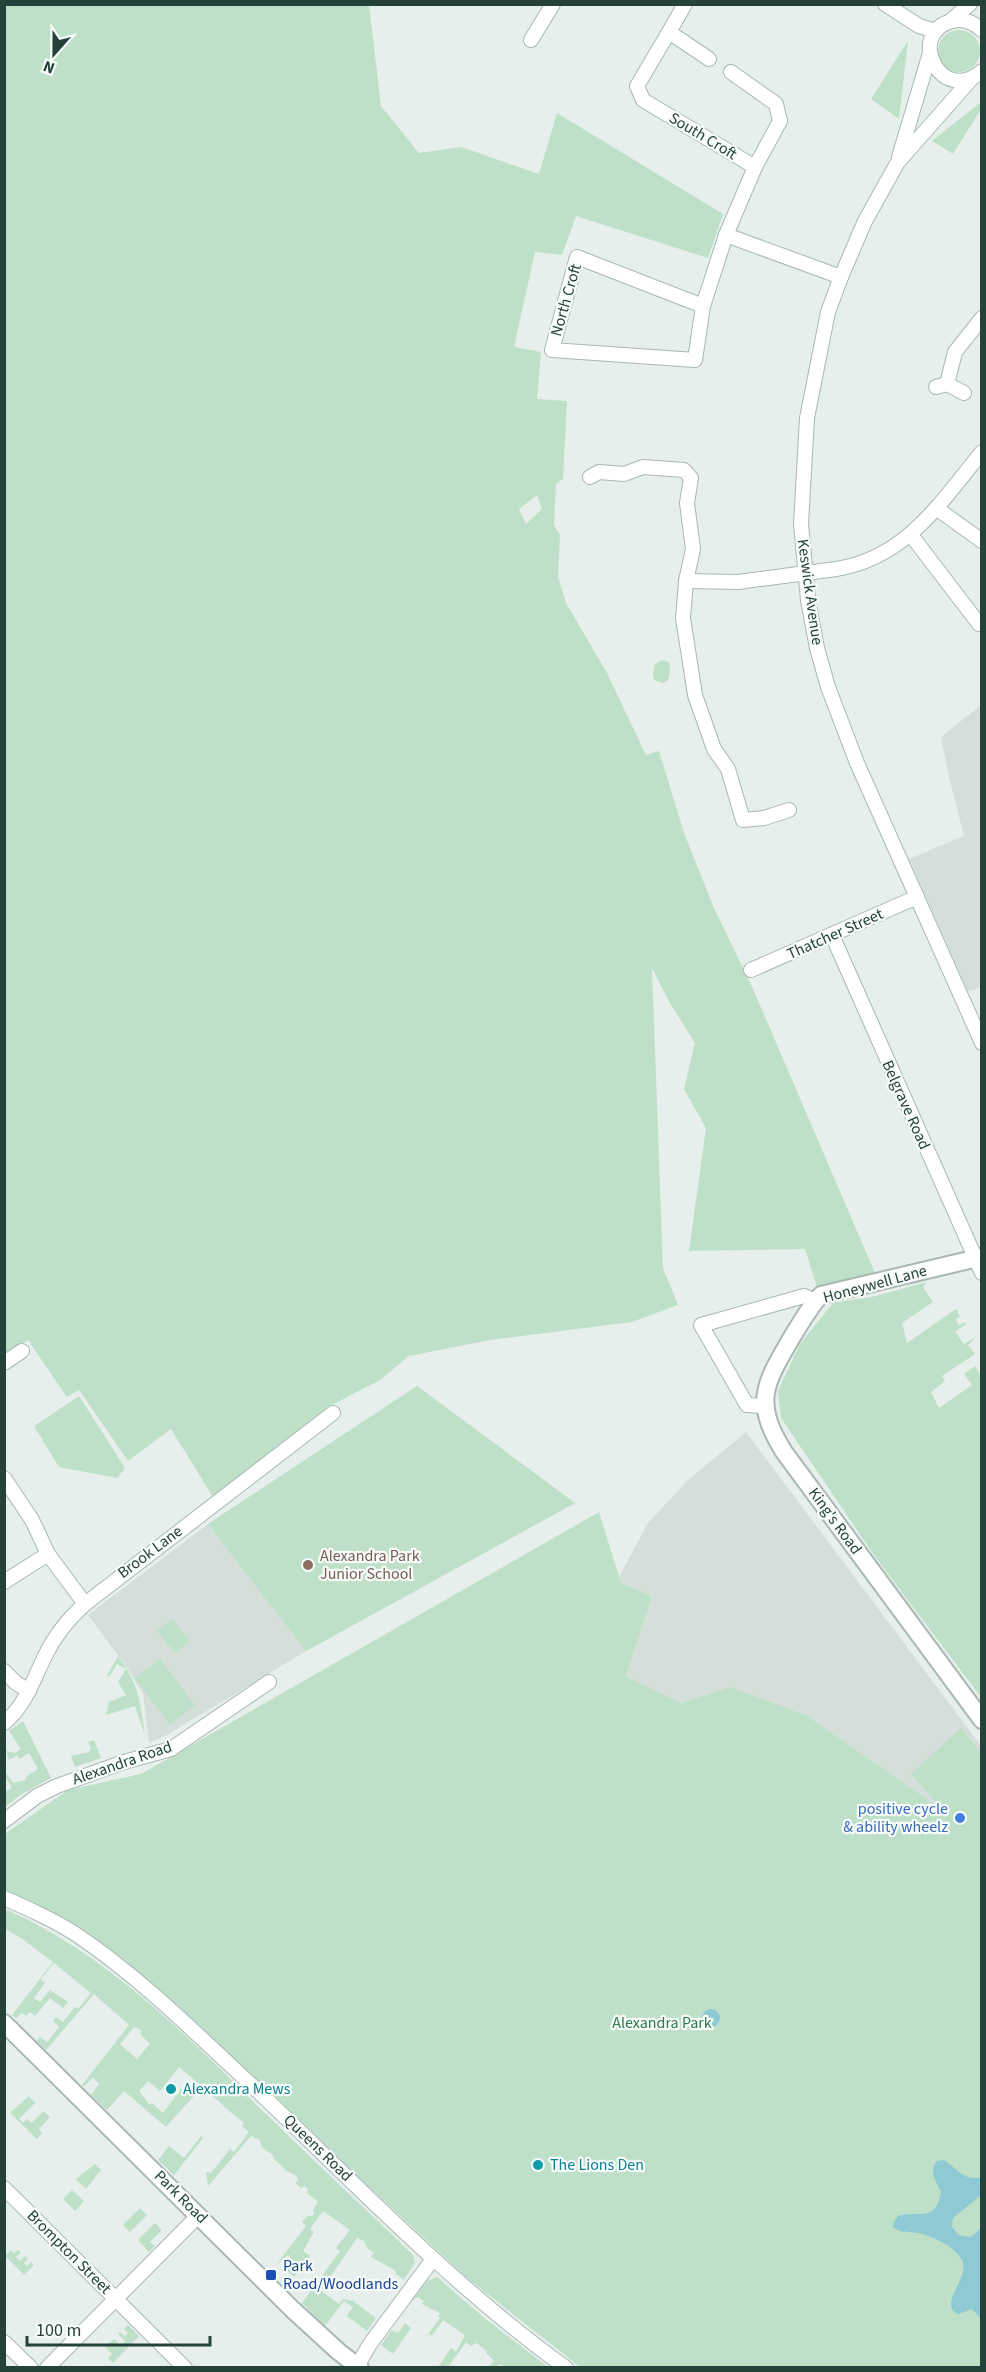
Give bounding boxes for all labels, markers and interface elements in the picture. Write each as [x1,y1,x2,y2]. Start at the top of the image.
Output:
north arrow [24,24,84,84]
text: N [40,55,58,79]
street label: South Croft [665,107,742,165]
street label: North Croft [545,261,587,339]
street label: Keswick Avenue [792,538,828,647]
street label: Thatcher Street [783,903,887,965]
street label: Belgrave Road [877,1057,935,1153]
street label: Honeywell Lane [821,1260,929,1308]
street label: King's Road [803,1483,867,1559]
street label: Brook Lane [113,1520,187,1584]
place label: Alexandra Park Junior School [320,1545,420,1585]
marker: Alexandra Park Junior School [301,1558,315,1572]
street label: Alexandra Road [69,1736,175,1790]
place label: positive cycle & ability wheelz [843,1798,948,1838]
marker: positive cycle & ability wheelz [953,1811,967,1825]
park label: Alexandra Park [612,2012,712,2034]
place label: Alexandra Mews [183,2078,291,2100]
marker: Alexandra Mews [164,2082,178,2096]
street label: Queens Road [279,2109,357,2187]
place label: The Lions Den [550,2154,644,2176]
marker: The Lions Den [531,2158,545,2172]
street label: Park Road [149,2165,213,2229]
street label: Brompton Street [22,2205,117,2300]
place label: Park Road/Woodlands [283,2255,399,2295]
marker: Park Road/Woodlands [264,2268,278,2282]
scale bar [27,2309,210,2347]
text: 100 m [36,2318,81,2343]

